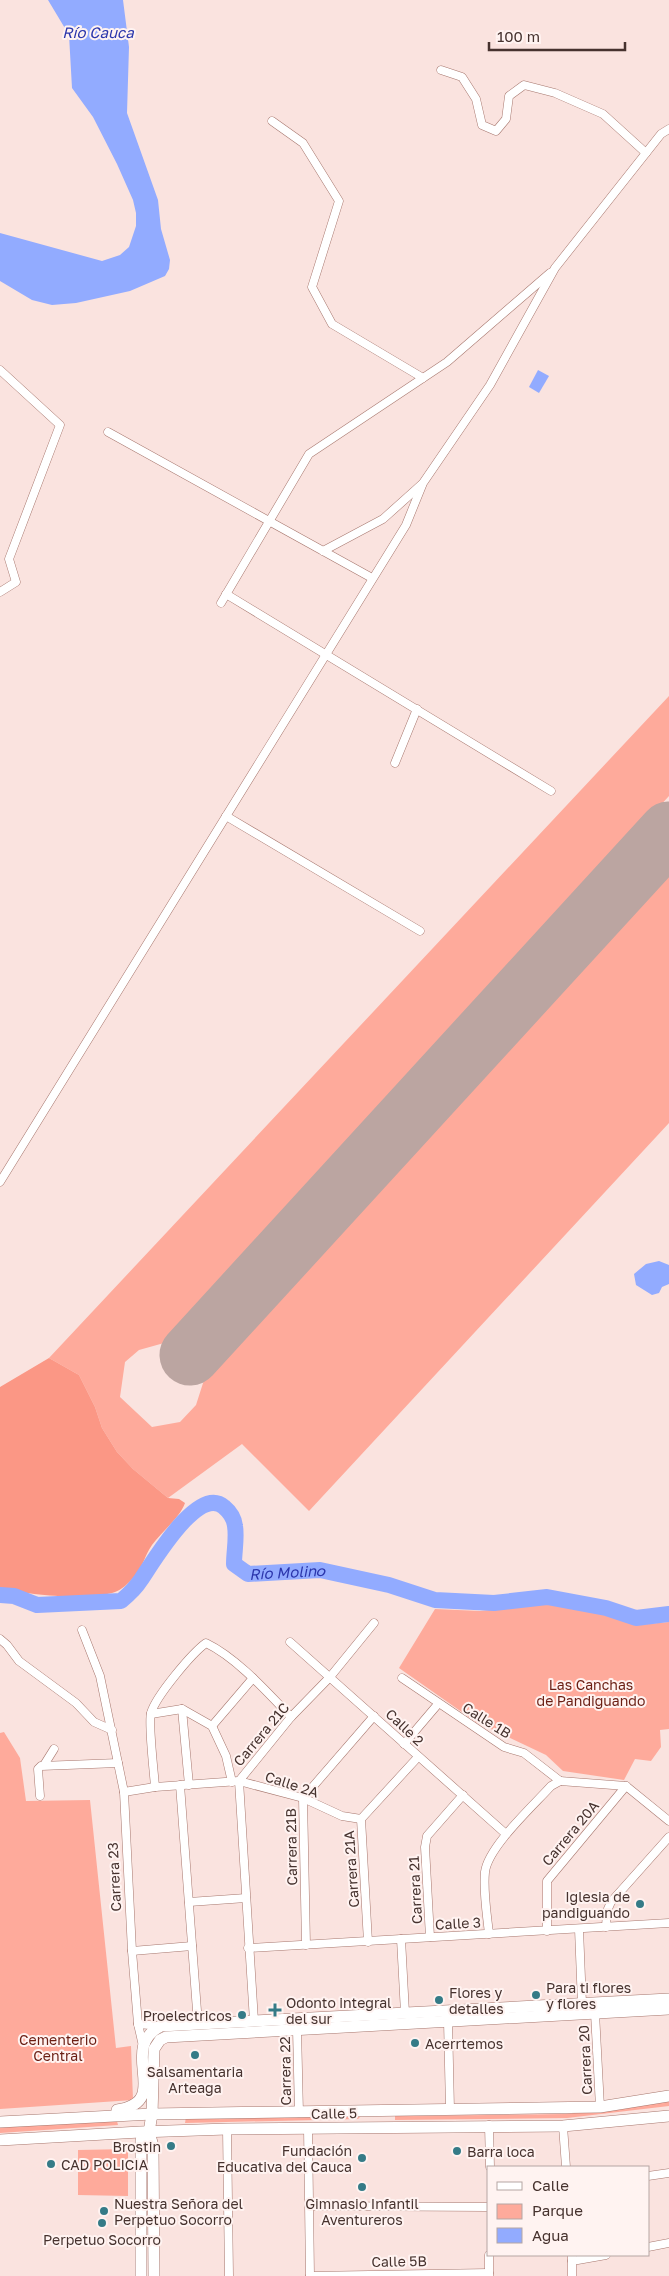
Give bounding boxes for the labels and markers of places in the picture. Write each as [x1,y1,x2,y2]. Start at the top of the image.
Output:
place label: Iglesia de pandiguando [542,1888,630,1921]
marker: Iglesia de pandiguando [634,1898,646,1910]
place label: Para ti flores y flores [546,1979,631,2012]
place label: Flores y detalles [449,1984,504,2017]
marker: Para ti flores y flores [530,1989,542,2001]
place label: Odonto integral del sur [286,1994,392,2027]
marker: Flores y detalles [433,1994,445,2006]
marker: Odonto integral del sur [268,2003,282,2017]
place label: Proelectricos [143,2007,232,2024]
marker: Proelectricos [236,2009,248,2021]
place label: Acerrtemos [425,2035,503,2052]
marker: Acerrtemos [409,2037,421,2049]
marker: Salsamentaria Arteaga [189,2049,201,2061]
place label: Salsamentaria Arteaga [147,2063,243,2096]
place label: Brostin [113,2138,161,2155]
marker: Brostin [165,2140,177,2152]
place label: Fundación Educativa del Cauca [217,2142,352,2175]
place label: Barra loca [467,2143,535,2160]
marker: Barra loca [451,2145,463,2157]
marker: Fundación Educativa del Cauca [356,2152,368,2164]
place label: CAD POLICIA [61,2156,149,2173]
marker: CAD POLICIA [45,2158,57,2170]
marker: Gimnasio Infantil Aventureros [356,2181,368,2193]
place label: Nuestra Señora del Perpetuo Socorro [114,2195,243,2228]
place label: Gimnasio Infantil Aventureros [305,2195,419,2228]
marker: Nuestra Señora del Perpetuo Socorro [98,2205,110,2217]
marker: Perpetuo Socorro [96,2217,108,2229]
place label: Perpetuo Socorro [43,2231,161,2248]

